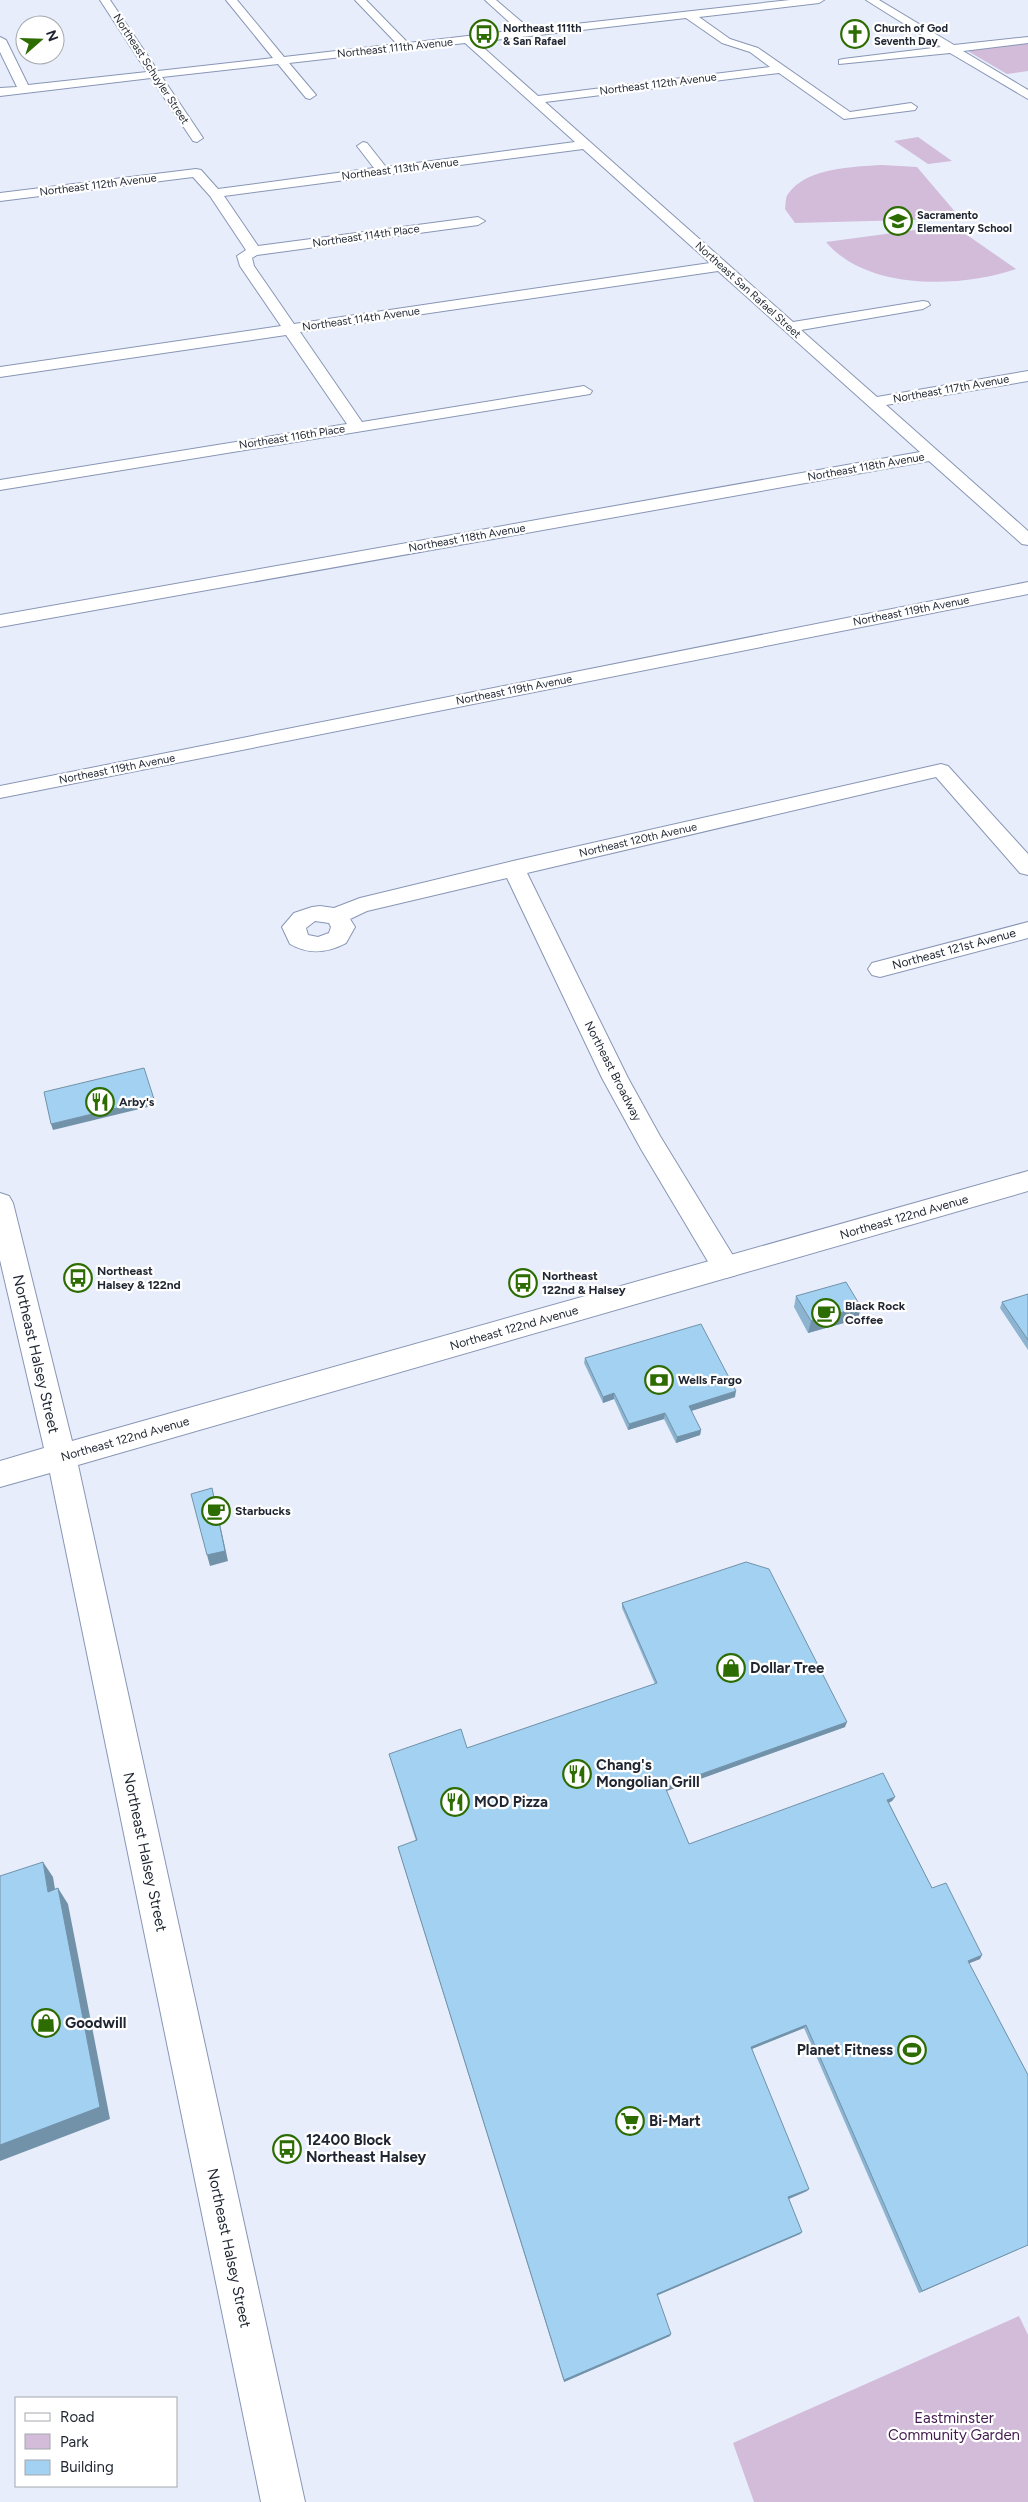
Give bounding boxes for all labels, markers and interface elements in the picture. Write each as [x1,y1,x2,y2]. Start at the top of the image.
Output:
street label: Northeast Schuyler Street [110,11,192,127]
north arrow [15,15,65,65]
bus stop icon: Northeast 111th & San Rafael [469,19,499,49]
church icon: Church of God Seventh Day [840,19,870,49]
place label: Northeast 111th & San Rafael [503,22,582,48]
place label: Church of God Seventh Day [874,22,948,48]
text: N [42,28,62,44]
street label: Northeast 111th Avenue [336,35,454,61]
street label: Northeast 112th Avenue [599,70,717,98]
street label: Northeast 113th Avenue [341,155,459,183]
street label: Northeast 112th Avenue [39,171,157,199]
school or university icon: Sacramento Elementary School [883,206,913,236]
place label: Sacramento Elementary School [917,209,1012,235]
street label: Northeast 114th Place [312,222,420,250]
street label: Northeast San Rafael Street [692,239,804,341]
street label: Northeast 114th Avenue [301,304,421,334]
street label: Northeast 117th Avenue [892,372,1010,406]
street label: Northeast 116th Place [238,422,346,452]
street label: Northeast 118th Avenue [806,450,926,484]
street label: Northeast 118th Avenue [407,521,527,555]
street label: Northeast 119th Avenue [852,593,970,629]
street label: Northeast 119th Avenue [455,672,573,708]
street label: Northeast 119th Avenue [58,751,176,787]
street label: Northeast 120th Avenue [578,820,698,860]
street label: Northeast 121st Avenue [891,926,1018,972]
street label: Northeast Broadway [582,1019,645,1124]
restaurant icon: Arby's [85,1087,115,1117]
place label: Arby's [119,1095,155,1109]
street label: Northeast 122nd Avenue [838,1192,970,1242]
bus stop icon: Northeast Halsey & 122nd [63,1263,93,1293]
place label: Northeast Halsey & 122nd [97,1264,181,1292]
bus stop icon: Northeast 122nd & Halsey [508,1268,538,1298]
place label: Northeast 122nd & Halsey [542,1269,626,1297]
street label: Northeast Halsey Street [9,1273,63,1435]
cafe icon: Black Rock Coffee [811,1298,841,1328]
place label: Black Rock Coffee [845,1299,906,1327]
street label: Northeast 122nd Avenue [448,1303,580,1353]
bank icon: Wells Fargo [644,1365,674,1395]
place label: Wells Fargo [678,1373,742,1387]
street label: Northeast 122nd Avenue [59,1414,191,1464]
cafe icon: Starbucks [201,1496,231,1526]
place label: Starbucks [235,1504,291,1518]
shop icon: Dollar Tree [716,1653,746,1683]
place label: Dollar Tree [750,1659,825,1677]
place label: Chang's Mongolian Grill [596,1756,700,1791]
restaurant icon: Chang's Mongolian Grill [562,1759,592,1789]
street label: Northeast Halsey Street [119,1771,171,1934]
restaurant icon: MOD Pizza [440,1787,470,1817]
place label: MOD Pizza [474,1793,548,1811]
shop icon: Goodwill [31,2008,61,2038]
place label: Goodwill [65,2014,126,2032]
sports icon: Planet Fitness [897,2035,927,2065]
place label: Planet Fitness [797,2041,893,2059]
supermarket icon: Bi-Mart [615,2106,645,2136]
place label: Bi-Mart [649,2112,701,2130]
place label: 12400 Block Northeast Halsey [306,2131,426,2166]
bus stop icon: 12400 Block Northeast Halsey [272,2134,302,2164]
street label: Northeast Halsey Street [203,2167,255,2330]
legend [15,2397,178,2487]
text: Road [60,2408,95,2426]
park label: Eastminster Community Garden [888,2409,1020,2444]
text: Park [60,2433,89,2451]
text: Building [60,2458,114,2476]

